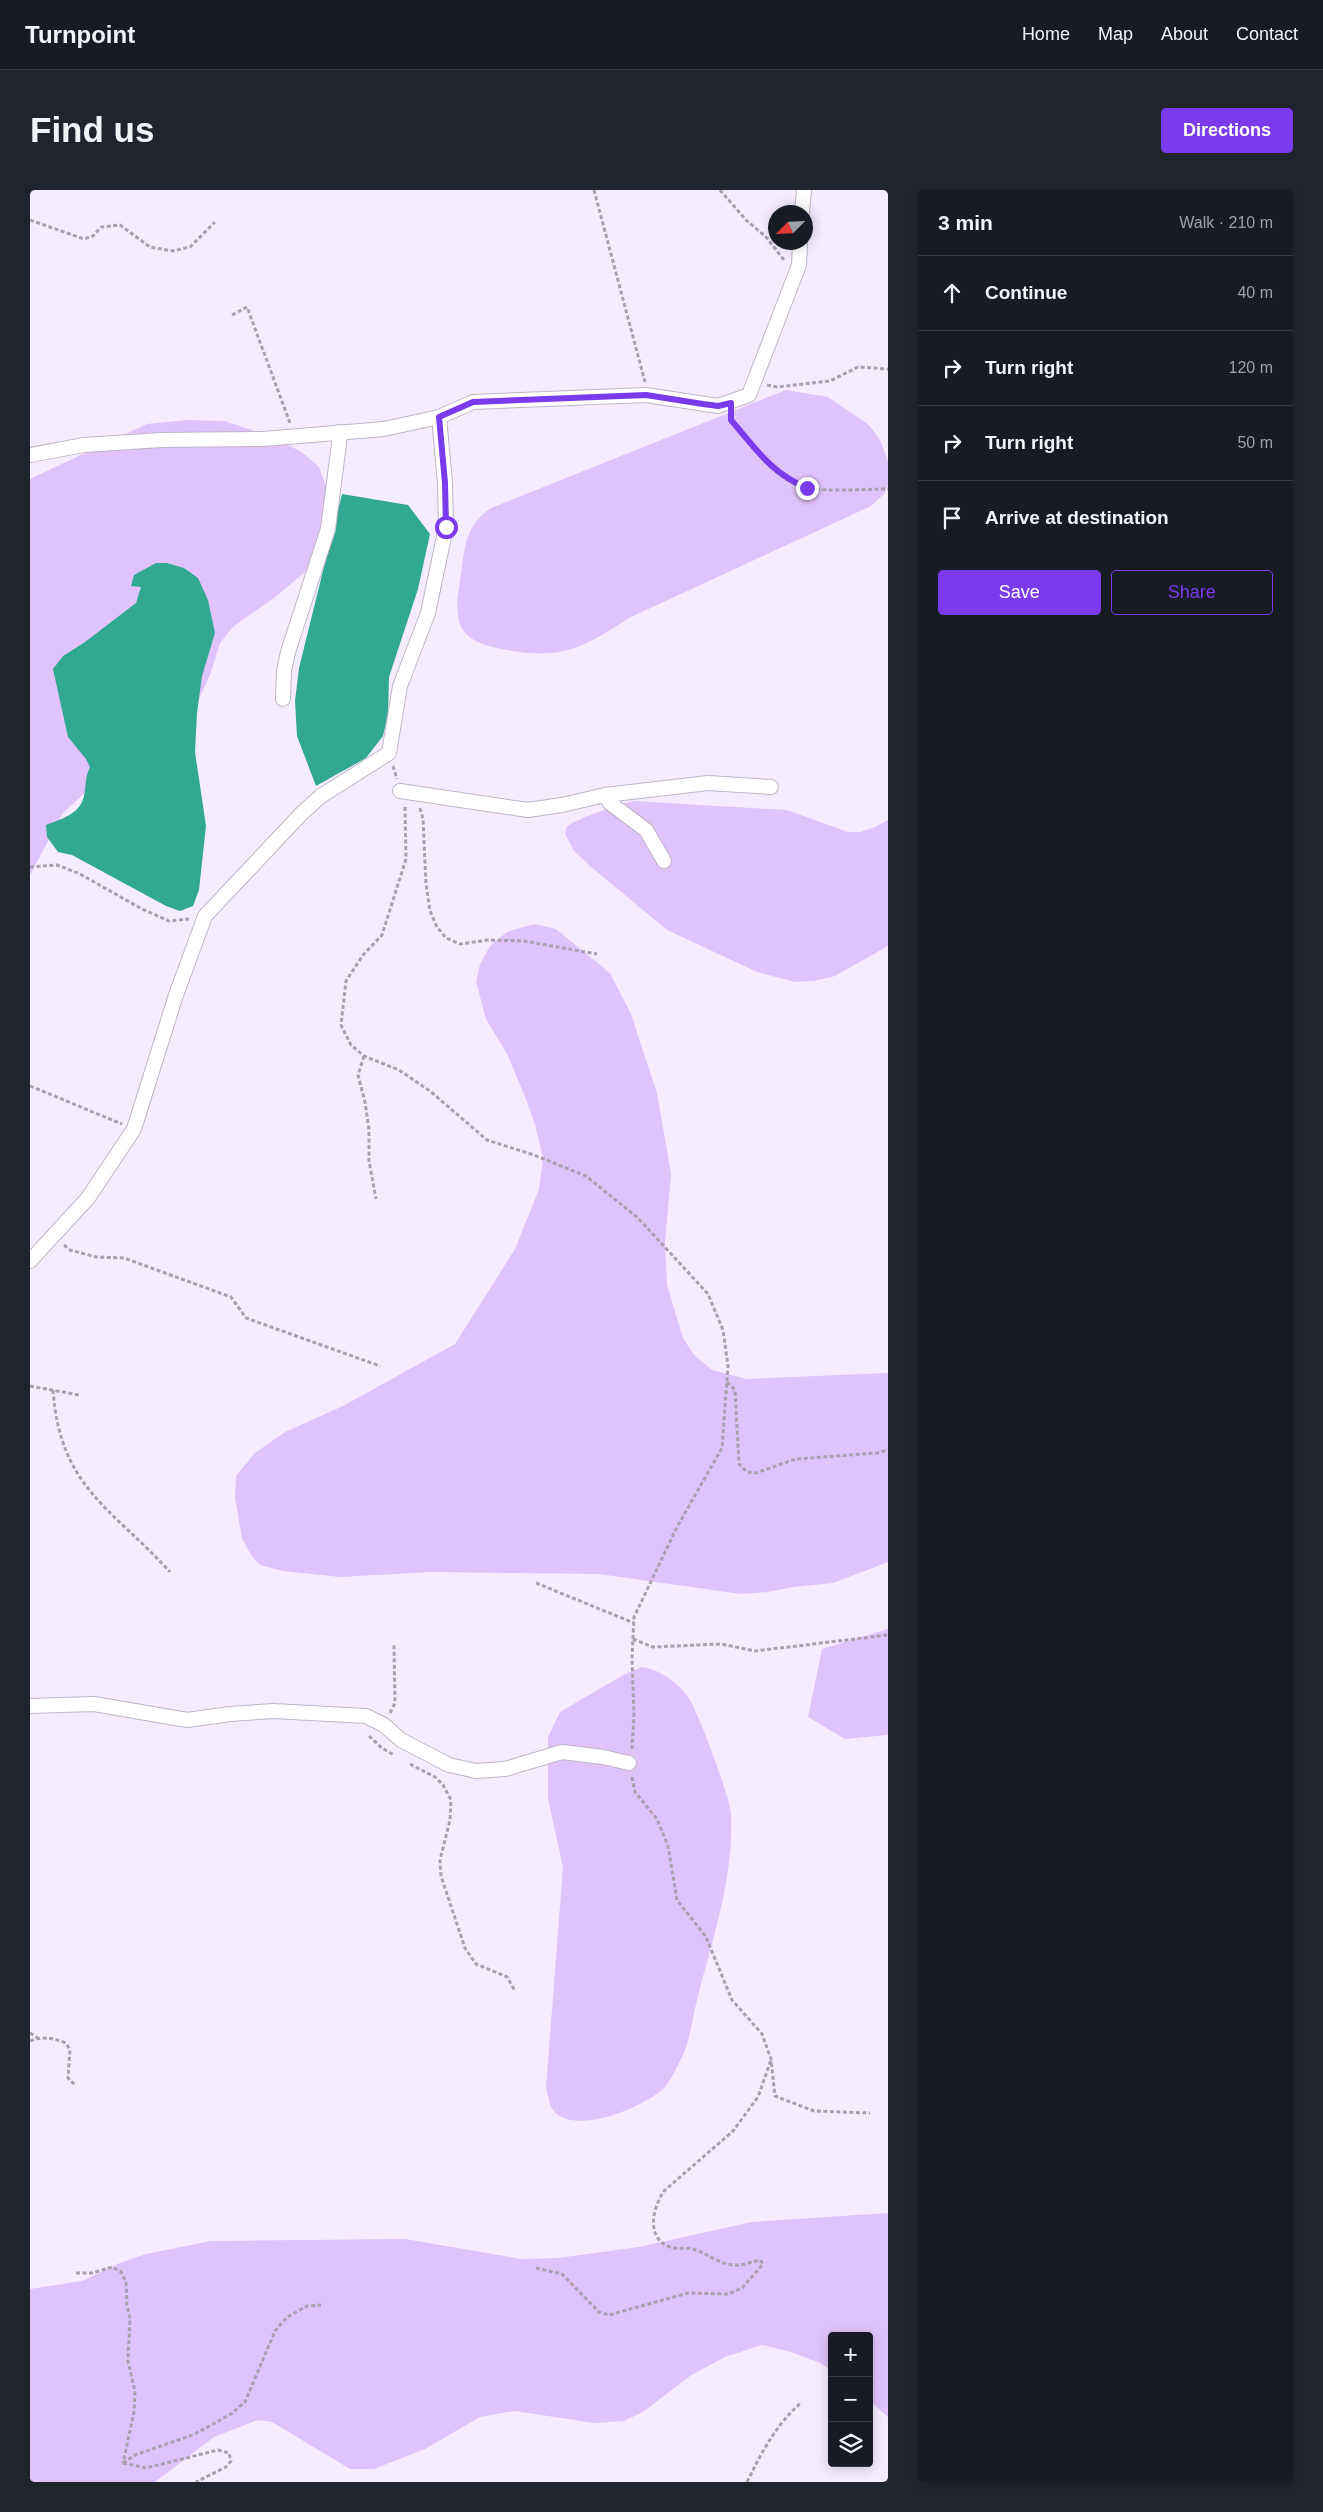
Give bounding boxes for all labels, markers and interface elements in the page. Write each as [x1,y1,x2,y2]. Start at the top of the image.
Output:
text: Turnpoint [25,21,135,48]
text: Home [1022,24,1070,44]
text: Map [1098,24,1133,44]
text: About [1161,24,1208,44]
text: Contact [1236,24,1298,44]
button: Directions [1161,108,1293,153]
text: Find us [30,110,154,149]
north arrow [768,205,813,250]
text: 3 min [938,211,993,234]
text: Walk · 210 m [1179,214,1273,231]
icon: ahead [938,279,966,307]
text: Continue [985,282,1067,303]
text: 40 m [1237,284,1273,301]
icon: right [938,354,966,382]
text: Turn right [985,357,1073,378]
text: 120 m [1229,359,1273,376]
icon: right [938,429,966,457]
text: Turn right [985,432,1073,453]
text: 50 m [1237,434,1273,451]
route end [796,477,819,500]
icon: arrive [938,504,966,532]
text: Arrive at destination [985,507,1169,528]
route start [435,516,458,539]
button: Save [938,570,1101,615]
button: Share [1111,570,1273,615]
map controls [828,2332,873,2467]
button: + [828,2332,873,2377]
button: − [828,2377,873,2422]
button: layers [828,2422,873,2467]

